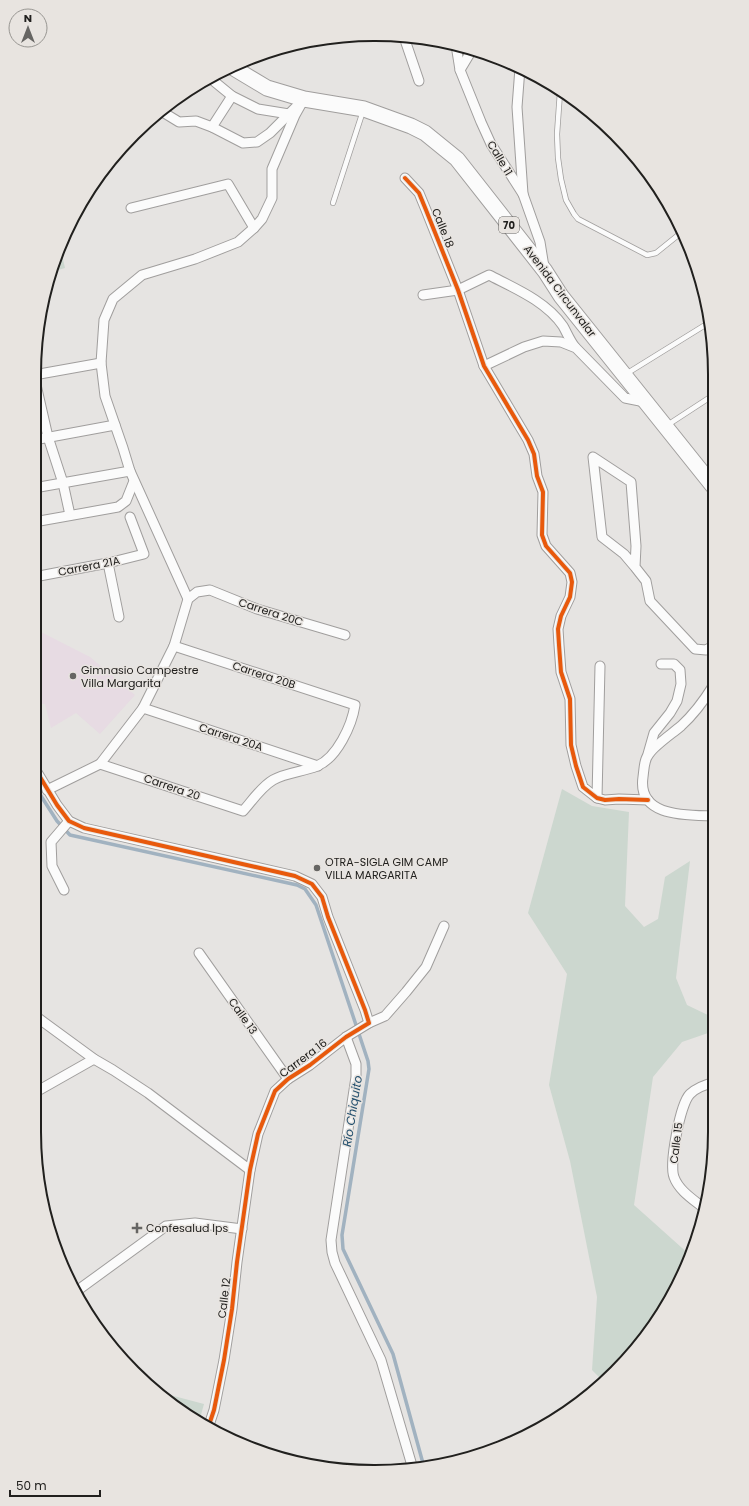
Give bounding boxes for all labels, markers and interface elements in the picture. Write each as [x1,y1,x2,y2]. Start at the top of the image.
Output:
north arrow [8,8,48,48]
text: N [24,10,32,26]
street label: Calle 11 [483,138,517,178]
street label: Calle 18 [428,206,458,250]
road number: 70 [499,217,519,233]
street label: Avenida Circunvalar [520,242,600,340]
street label: Carrera 21A [57,552,122,580]
street label: Carrera 20C [237,594,305,630]
street label: Carrera 20B [230,657,298,693]
place label: Gimnasio Campestre Villa Margarita [81,662,199,691]
marker: Gimnasio Campestre Villa Margarita [68,671,78,681]
street label: Carrera 20A [197,719,265,755]
street label: Carrera 20 [142,770,202,804]
place label: OTRA-SIGLA GIM CAMP VILLA MARGARITA [325,854,448,883]
marker: OTRA-SIGLA GIM CAMP VILLA MARGARITA [312,863,322,873]
street label: Calle 13 [225,995,261,1037]
street label: Carrera 16 [276,1035,330,1081]
water label: Río Chiquito [338,1074,366,1148]
street label: Calle 15 [666,1121,686,1165]
place label: Confesalud Ips [146,1220,228,1236]
marker: Confesalud Ips [131,1222,143,1234]
street label: Calle 12 [214,1277,234,1319]
scale bar [10,1472,100,1498]
text: 50 m [16,1477,47,1494]

